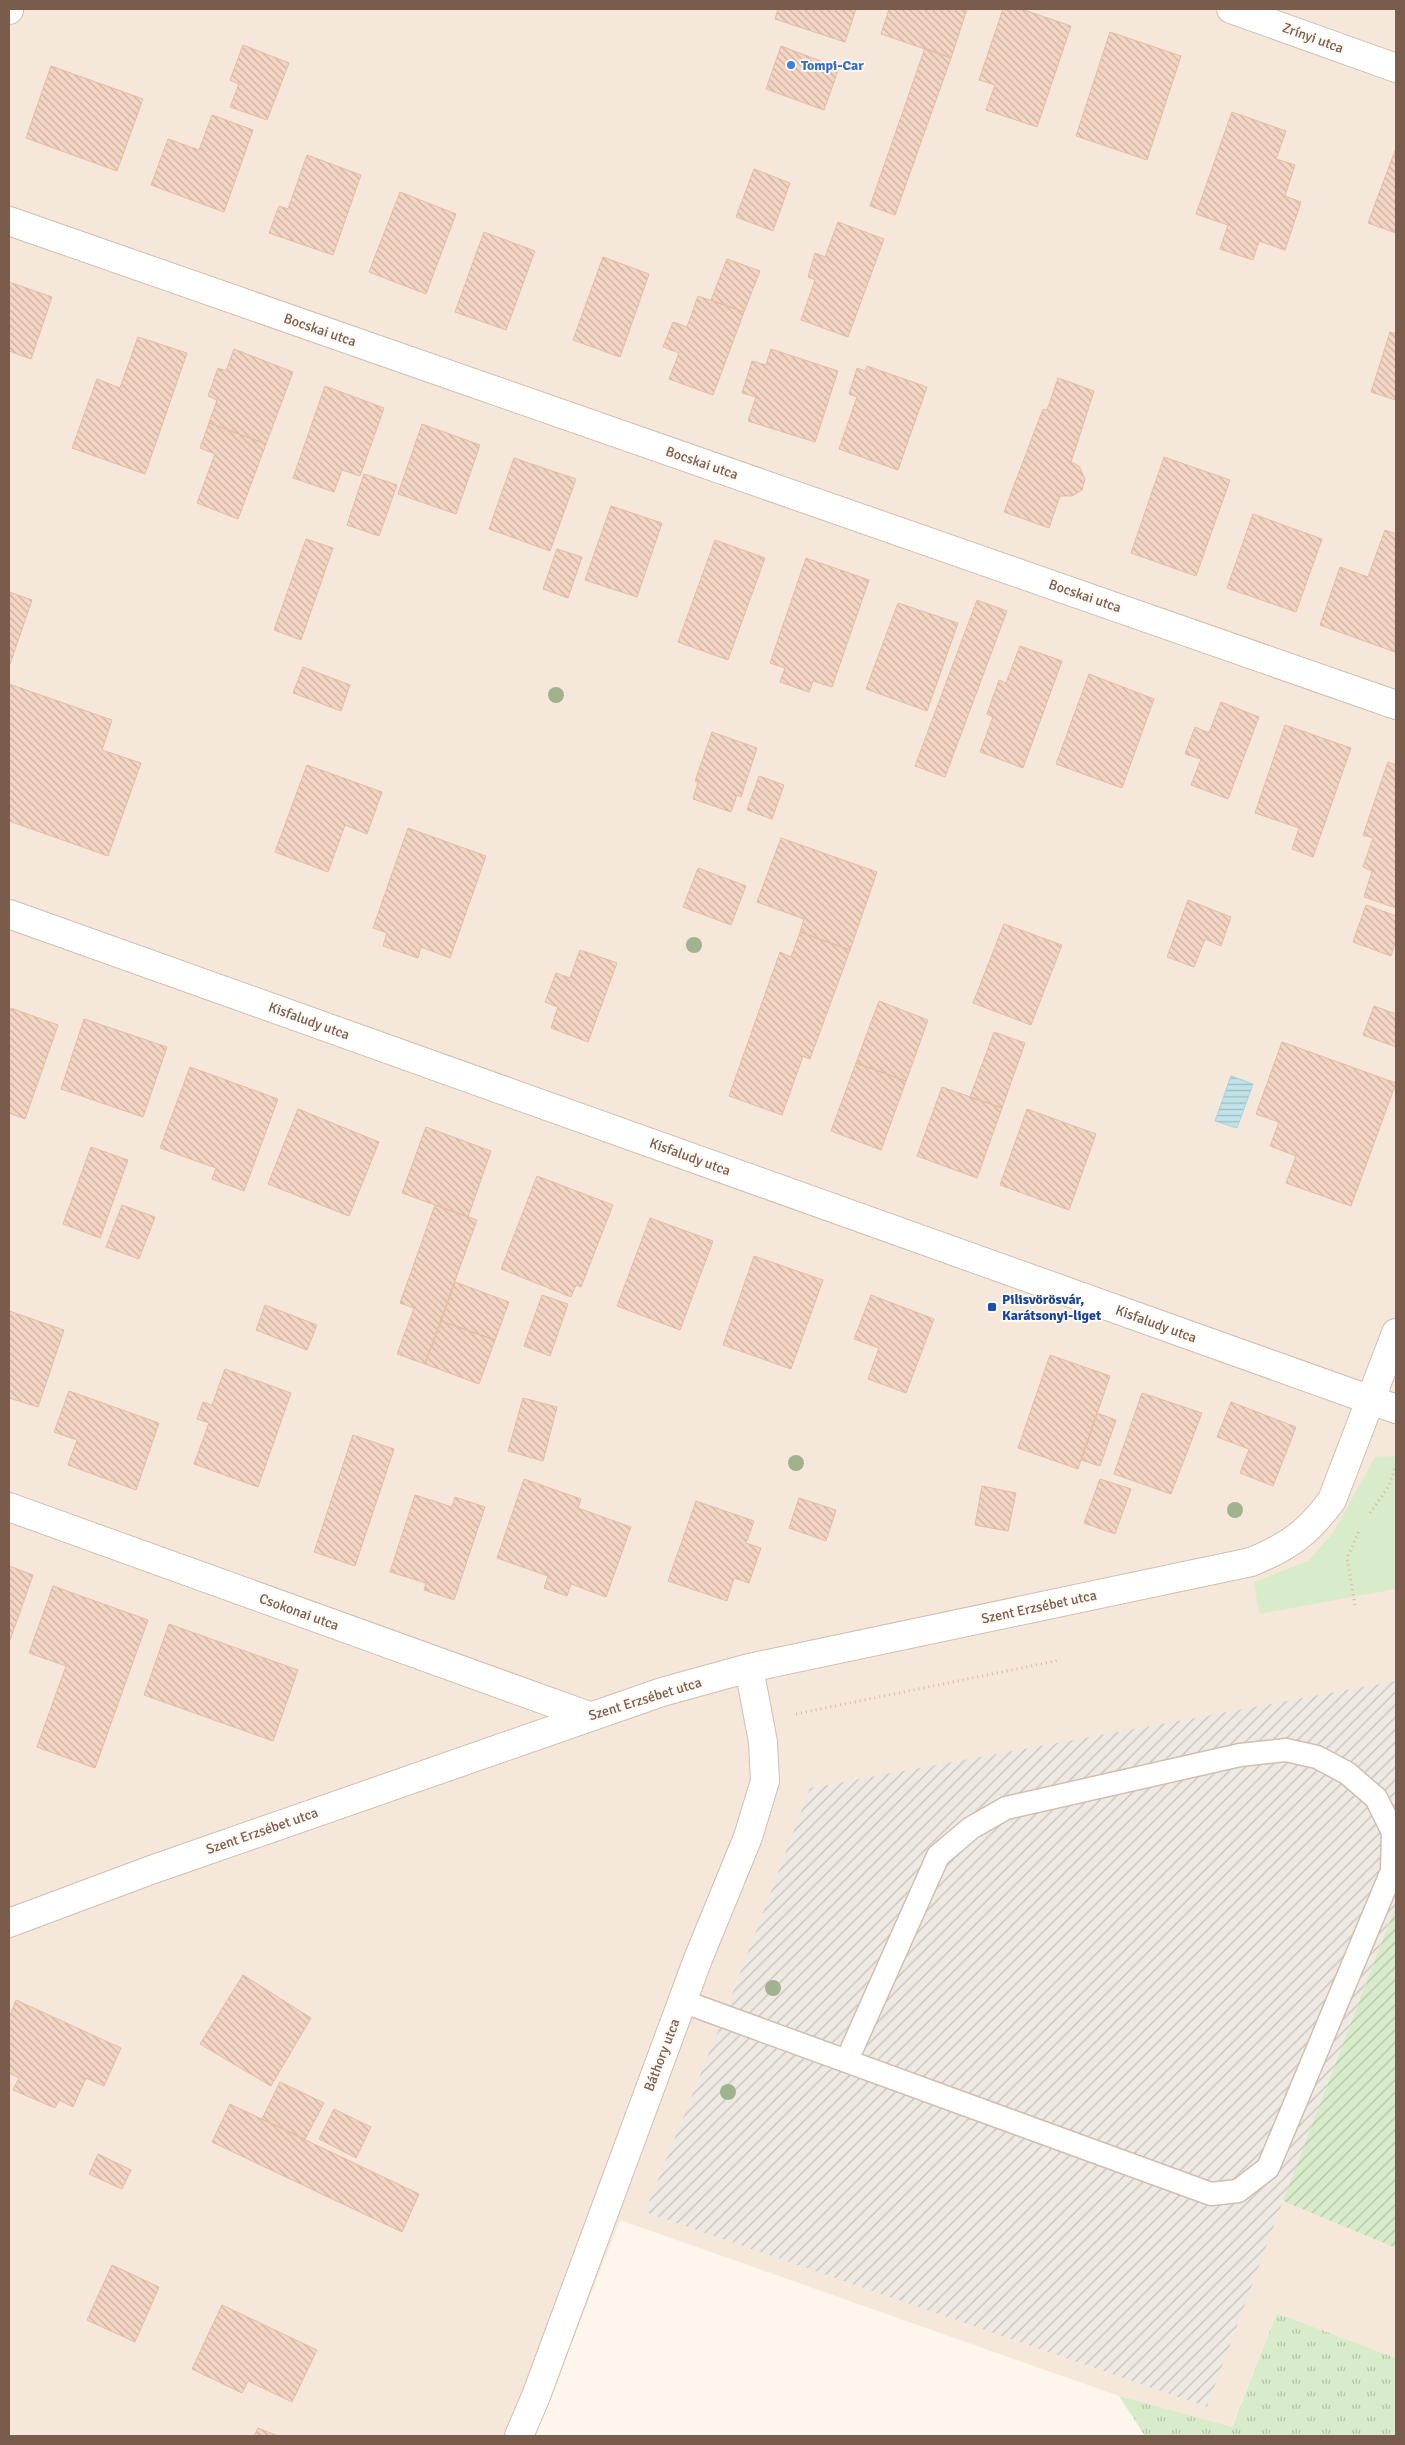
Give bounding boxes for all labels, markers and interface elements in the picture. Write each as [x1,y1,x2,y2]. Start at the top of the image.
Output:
street label: Zrínyi utca [1280,19,1346,57]
place label: Tompi-Car [801,57,864,74]
marker: Tompi-Car [785,59,797,71]
street label: Bocskai utca [281,310,359,350]
street label: Bocskai utca [663,443,741,483]
street label: Bocskai utca [1046,576,1124,616]
street label: Kisfaludy utca [266,999,352,1043]
street label: Kisfaludy utca [647,1135,733,1179]
place label: Pilisvörösvár, Karátsonyi-liget [1002,1291,1102,1324]
marker: Pilisvörösvár, Karátsonyi-liget [986,1301,998,1313]
street label: Kisfaludy utca [1113,1302,1199,1346]
street label: Szent Erzsébet utca [980,1586,1098,1628]
street label: Csokonai utca [257,1590,341,1634]
street label: Szent Erzsébet utca [586,1674,704,1724]
street label: Szent Erzsébet utca [204,1804,320,1858]
street label: Báthory utca [640,2016,684,2094]

